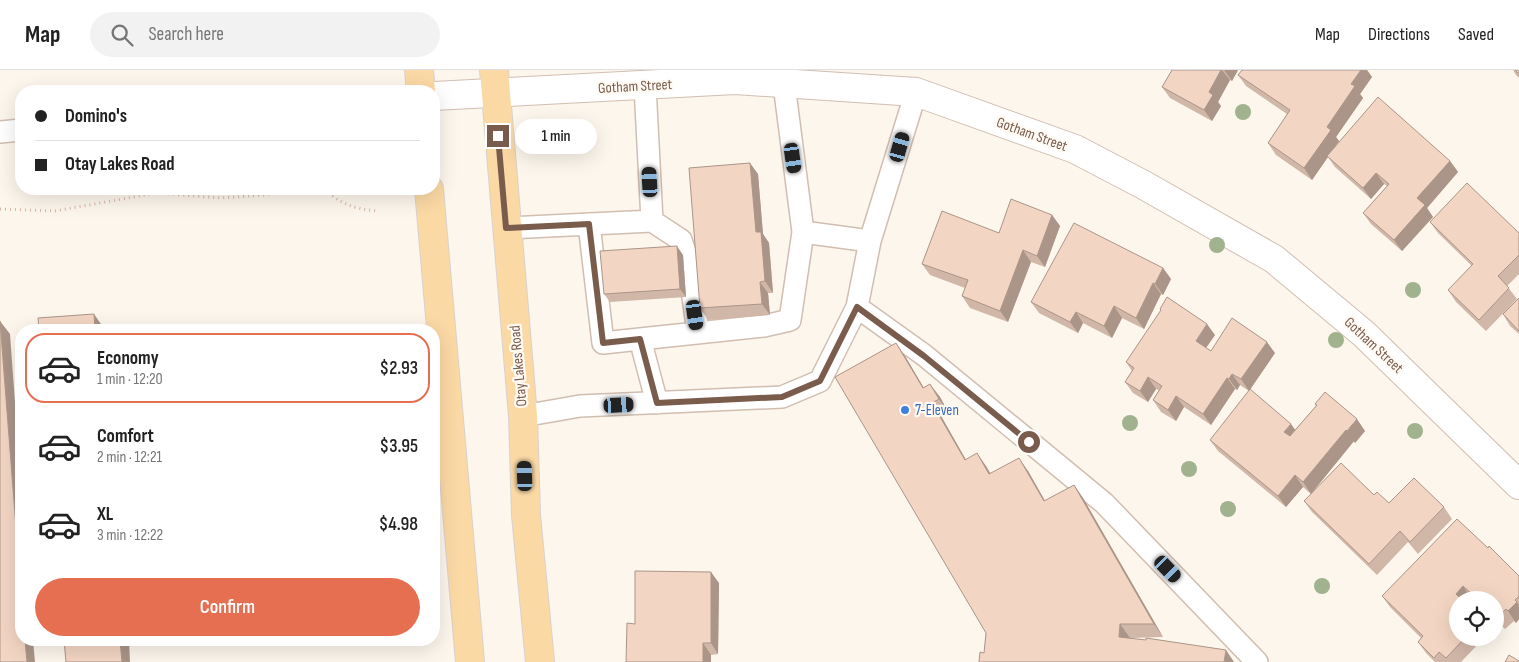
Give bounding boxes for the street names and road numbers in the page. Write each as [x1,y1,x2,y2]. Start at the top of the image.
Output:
street label: Gotham Street [597,75,673,98]
street label: Gotham Street [994,113,1070,156]
street label: Gotham Street [1340,313,1408,378]
street label: Otay Lakes Road [505,325,532,407]

